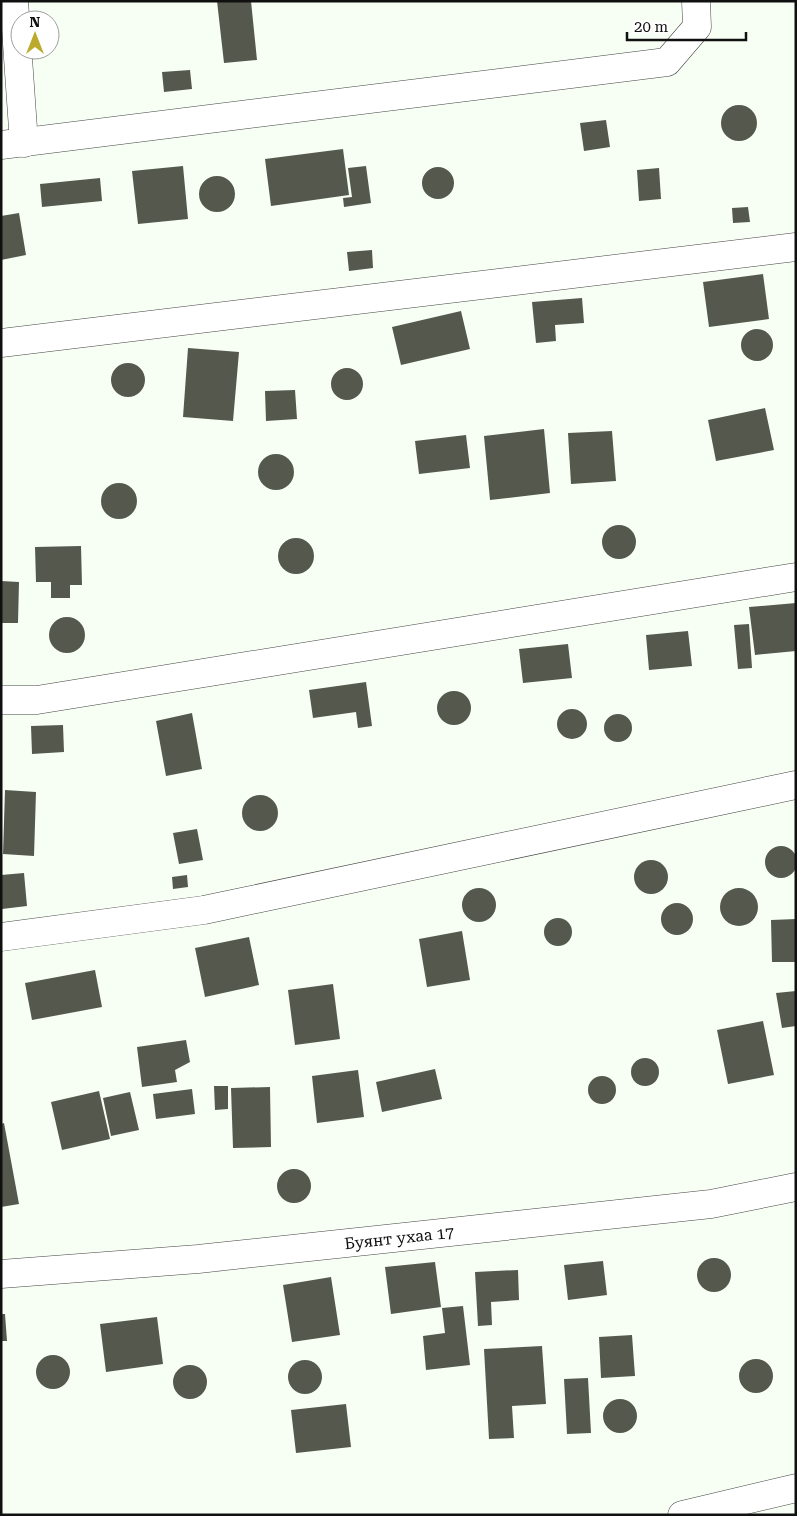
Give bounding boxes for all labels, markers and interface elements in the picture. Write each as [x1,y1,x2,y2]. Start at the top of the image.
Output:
north arrow [10,10,60,60]
scale bar [627,10,746,42]
text: N [30,14,41,30]
text: 20 m [634,18,669,36]
street label: Буянт ухаа 17 [343,1223,455,1253]

